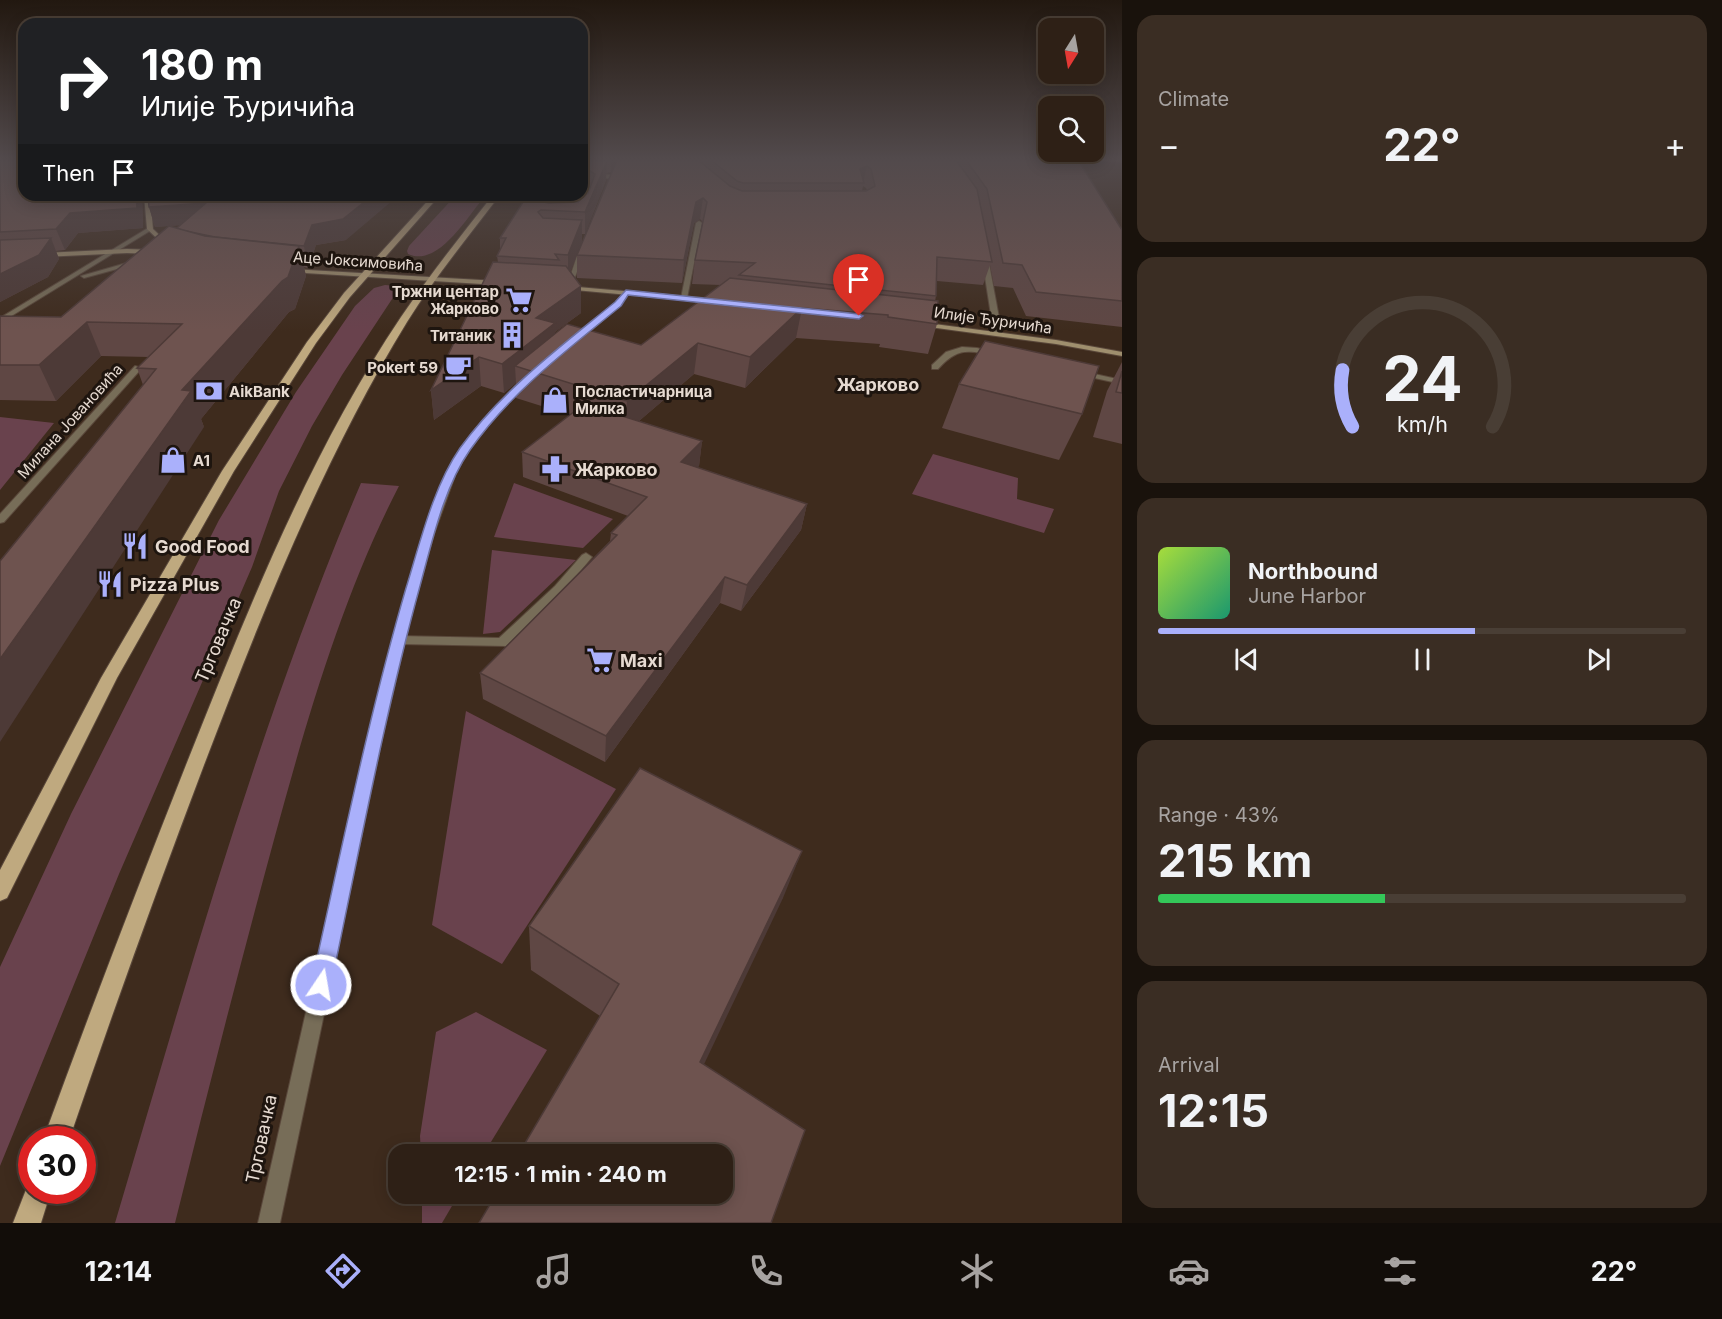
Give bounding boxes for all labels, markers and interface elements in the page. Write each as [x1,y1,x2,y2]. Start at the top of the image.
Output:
north arrow [1038,18,1104,84]
map controls [1038,18,1104,162]
text: 180 m [141,39,263,90]
icon: right [42,42,120,120]
text: Climate [1158,87,1229,111]
text: Илије Ђуричића [141,90,355,123]
button: search [1038,96,1104,162]
text: 22° [1383,117,1461,172]
text: − [1158,125,1180,165]
text: + [1664,125,1686,165]
icon: arrive [107,156,140,189]
text: Then [42,160,95,186]
street label: Аце Јоксимовића [292,247,424,275]
pin [833,254,884,316]
icon: arrive [842,263,875,296]
place label: Тржни центар Жарково [392,282,499,318]
supermarket icon: Тржни центар Жарково [504,285,534,315]
street label: Илије Ђуричића [933,302,1053,338]
building icon: Титаник [497,320,527,350]
place label: Титаник [430,326,492,345]
text: 24 [1382,341,1462,416]
cafe icon: Pokert 59 [443,352,473,382]
place label: Pokert 59 [367,358,438,377]
street label: Милана Јовановића [13,360,127,482]
district label: Жарково [837,374,919,395]
bank icon: AikBank [194,376,224,406]
place label: AikBank [229,382,290,401]
place label: Посластичарница Милка [575,382,712,418]
shop icon: Посластичарница Милка [540,385,570,415]
text: km/h [1397,411,1447,437]
shop icon: A1 [158,445,188,475]
place label: A1 [193,451,210,470]
pharmacy icon: Жарково [540,454,570,484]
place label: Жарково [575,459,658,480]
restaurant icon: Good Food [120,531,150,561]
place label: Good Food [155,536,250,557]
text: Northbound [1248,558,1378,584]
restaurant icon: Pizza Plus [95,569,125,599]
place label: Pizza Plus [130,574,220,595]
text: June Harbor [1248,584,1366,608]
street label: Трговачка [191,594,245,686]
icon: previous [1230,643,1263,676]
icon: pause [1406,643,1439,676]
icon: next [1582,643,1615,676]
supermarket icon: Maxi [585,645,615,675]
place label: Maxi [620,650,663,671]
text: Range · 43% [1158,803,1280,827]
text: 215 km [1158,833,1312,888]
position arrow [289,953,353,1017]
text: Arrival [1158,1053,1220,1077]
text: 12:15 [1158,1083,1269,1138]
street label: Трговачка [241,1093,281,1185]
speed limit sign: 30 [18,1126,96,1204]
text: 12:15 · 1 min · 240 m [454,1161,667,1187]
icon: directions [322,1250,364,1292]
icon: music [533,1250,575,1292]
icon: phone [745,1250,787,1292]
icon: climate [956,1250,998,1292]
icon: car [1168,1250,1210,1292]
icon: filters [1379,1250,1421,1292]
text: 12:14 [85,1255,152,1288]
text: 22° [1591,1255,1637,1288]

